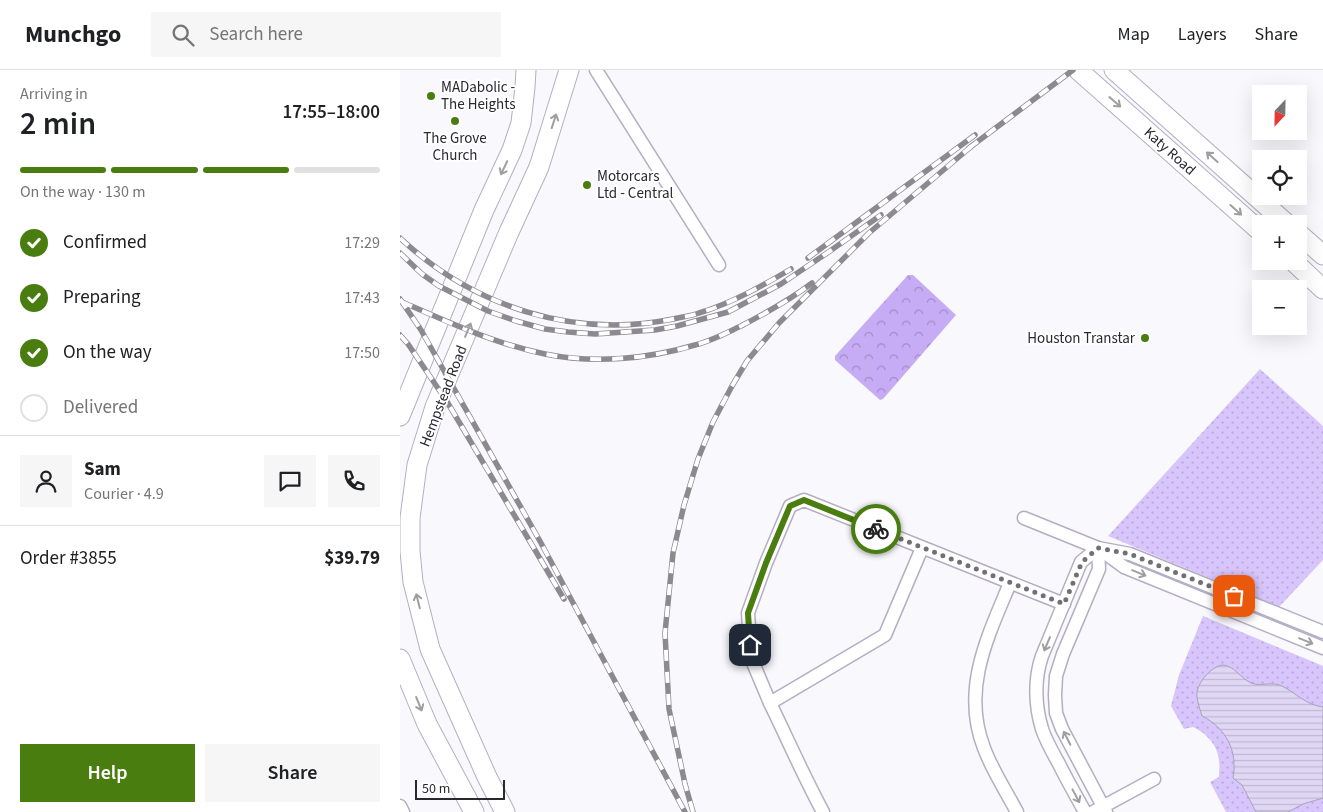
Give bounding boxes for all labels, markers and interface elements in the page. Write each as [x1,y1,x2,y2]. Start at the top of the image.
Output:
search box [151,12,501,57]
text: Munchgo [25,17,121,52]
icon: search [169,21,197,49]
text: Search here [209,21,303,48]
text: Map [1118,22,1150,47]
text: Layers [1178,22,1227,47]
text: Share [1255,22,1298,47]
place label: MADabolic - The Heights [441,77,516,115]
text: Arriving in [20,83,88,105]
north arrow [1252,85,1308,140]
map controls [1252,85,1307,335]
marker: MADabolic - The Heights [425,90,437,102]
one-way arrow [1108,96,1121,107]
text: 17:55–18:00 [282,99,380,126]
text: 2 min [20,101,96,147]
one-way arrow [550,114,559,129]
marker: The Grove Church [449,115,461,127]
street label: Katy Road [1139,122,1200,180]
place label: The Grove Church [423,128,487,166]
button: locate [1252,150,1307,205]
one-way arrow [1205,151,1218,162]
one-way arrow [498,161,508,176]
place label: Motorcars Ltd - Central [597,166,674,204]
marker: Motorcars Ltd - Central [581,179,593,191]
text: On the way · 130 m [20,181,145,203]
one-way arrow [1230,204,1243,216]
button: + [1252,215,1307,270]
icon: check [20,229,48,257]
text: Confirmed [63,229,147,256]
text: 17:29 [344,232,380,254]
button: − [1252,280,1307,335]
icon: check [20,284,48,312]
text: Preparing [63,284,141,311]
text: 17:43 [344,287,380,309]
one-way arrow [464,323,474,338]
place label: Houston Transtar [1027,328,1136,349]
marker: Houston Transtar [1139,332,1151,344]
icon: check [20,339,48,367]
text: On the way [63,339,152,366]
text: 17:50 [344,342,380,364]
street label: Hempstead Road [414,342,472,450]
text: Delivered [63,394,138,421]
button: person [20,455,72,507]
button: chat [264,455,316,507]
button: phone [328,455,380,507]
text: Sam [84,456,121,483]
text: Courier · 4.9 [84,483,164,505]
courier [851,504,901,554]
icon: bike [862,515,890,543]
text: Order #3855 [20,545,117,572]
text: $39.79 [324,545,380,572]
one-way arrow [1131,569,1146,578]
pin [1213,575,1255,617]
icon: bag [1220,582,1248,610]
one-way arrow [413,594,422,610]
pin [729,624,771,666]
icon: home [736,631,764,659]
one-way arrow [1042,636,1051,651]
one-way arrow [1298,637,1313,646]
one-way arrow [414,696,424,711]
one-way arrow [1062,731,1072,746]
button: Help [20,744,195,802]
button: Share [205,744,380,802]
scale bar [415,777,505,800]
text: 50 m [422,779,450,799]
one-way arrow [1071,788,1081,803]

